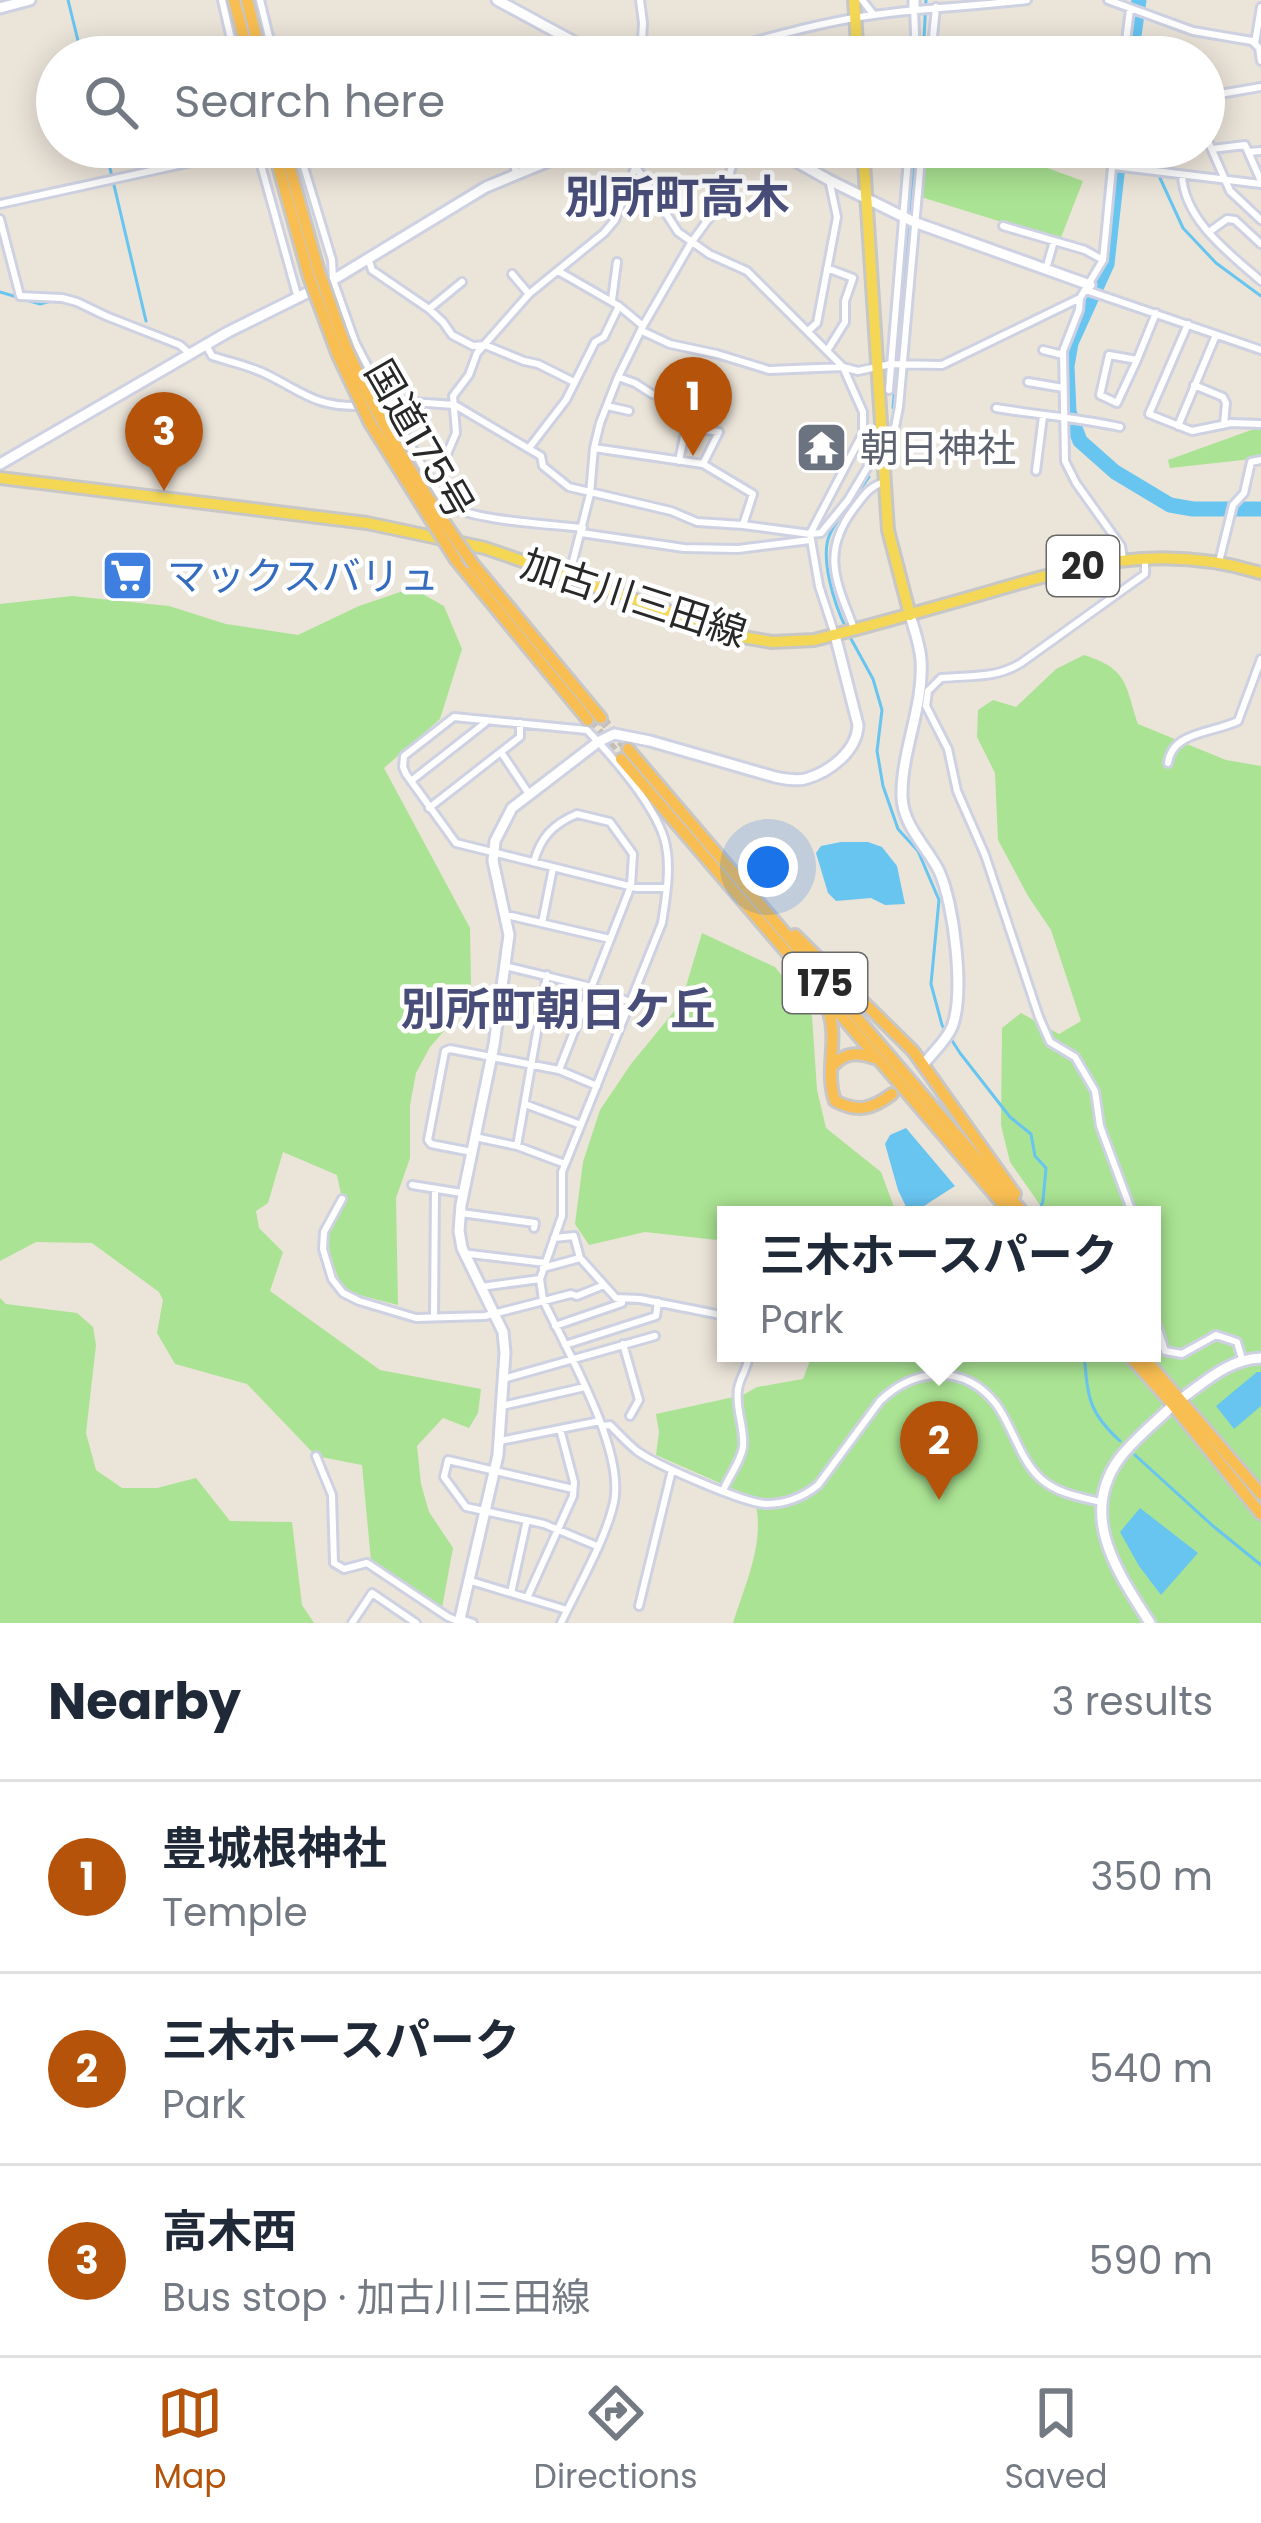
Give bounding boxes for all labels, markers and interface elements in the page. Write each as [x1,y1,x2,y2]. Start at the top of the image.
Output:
search box [36,36,1225,168]
icon: search [78,69,144,135]
text: Search here [174,70,445,133]
district label: 別所町高木 [564,166,790,229]
street label: 国道175号 [352,350,487,529]
pin: 1 [654,357,732,456]
pin: 3 [125,392,203,491]
temple icon: 朝日神社 [793,420,849,476]
place label: 朝日神社 [860,421,1016,476]
street label: 加古川三田線 [514,536,754,661]
road number: 20 [1047,536,1119,596]
supermarket icon: マックスバリュ [100,548,156,604]
place label: マックスバリュ [167,549,439,604]
your location [738,837,798,897]
road number: 175 [783,953,867,1013]
district label: 別所町朝日ケ丘 [400,978,716,1041]
popup [717,1206,1161,1362]
text: 三木ホースパーク [760,1224,1118,1287]
text: Park [760,1292,844,1347]
pin: 2 [900,1401,978,1500]
text: Nearby [48,1665,241,1737]
text: 3 results [1051,1674,1213,1729]
text: 豊城根神社 [162,1817,387,1880]
text: 1 [80,1849,94,1904]
text: 350 m [1090,1849,1213,1904]
text: Temple [162,1885,308,1940]
text: 三木ホースパーク [162,2009,520,2072]
text: 2 [76,2041,98,2096]
text: 540 m [1089,2041,1213,2096]
text: Park [162,2077,246,2132]
text: 高木西 [162,2200,297,2263]
text: 3 [75,2233,99,2288]
text: 590 m [1089,2233,1213,2288]
text: Bus stop · 加古川三田線 [162,2270,591,2325]
tab: Map [154,2380,227,2502]
tab: Directions [534,2380,697,2502]
tab: Saved [1005,2380,1107,2502]

